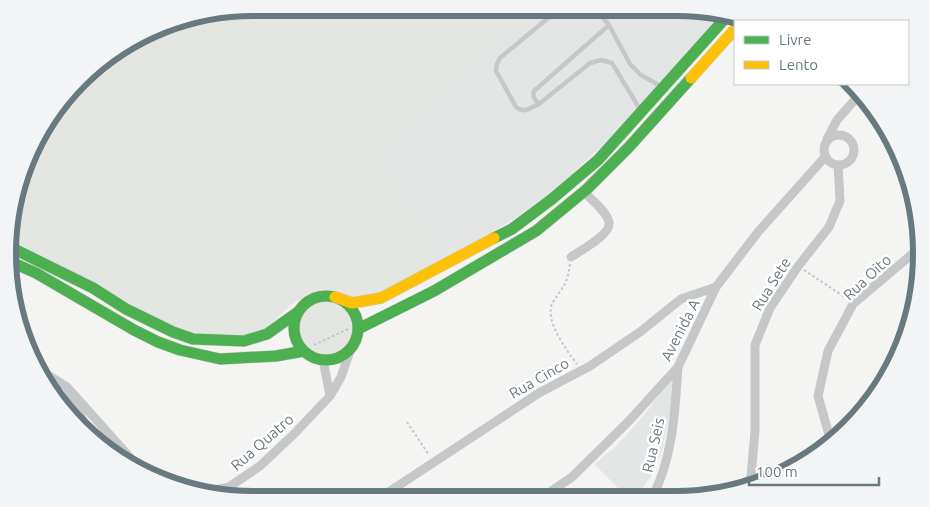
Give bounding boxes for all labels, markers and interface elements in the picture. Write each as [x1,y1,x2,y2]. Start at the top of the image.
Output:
legend [734,20,909,85]
text: Livre [779,31,812,48]
text: Lento [779,56,818,73]
street label: Rua Oito [840,251,894,303]
street label: Rua Sete [748,254,794,314]
street label: Avenida A [657,296,703,364]
street label: Rua Cinco [506,354,572,402]
street label: Rua Quatro [227,410,297,474]
street label: Rua Seis [638,416,668,474]
scale bar [749,454,879,486]
text: 100 m [756,463,798,480]

